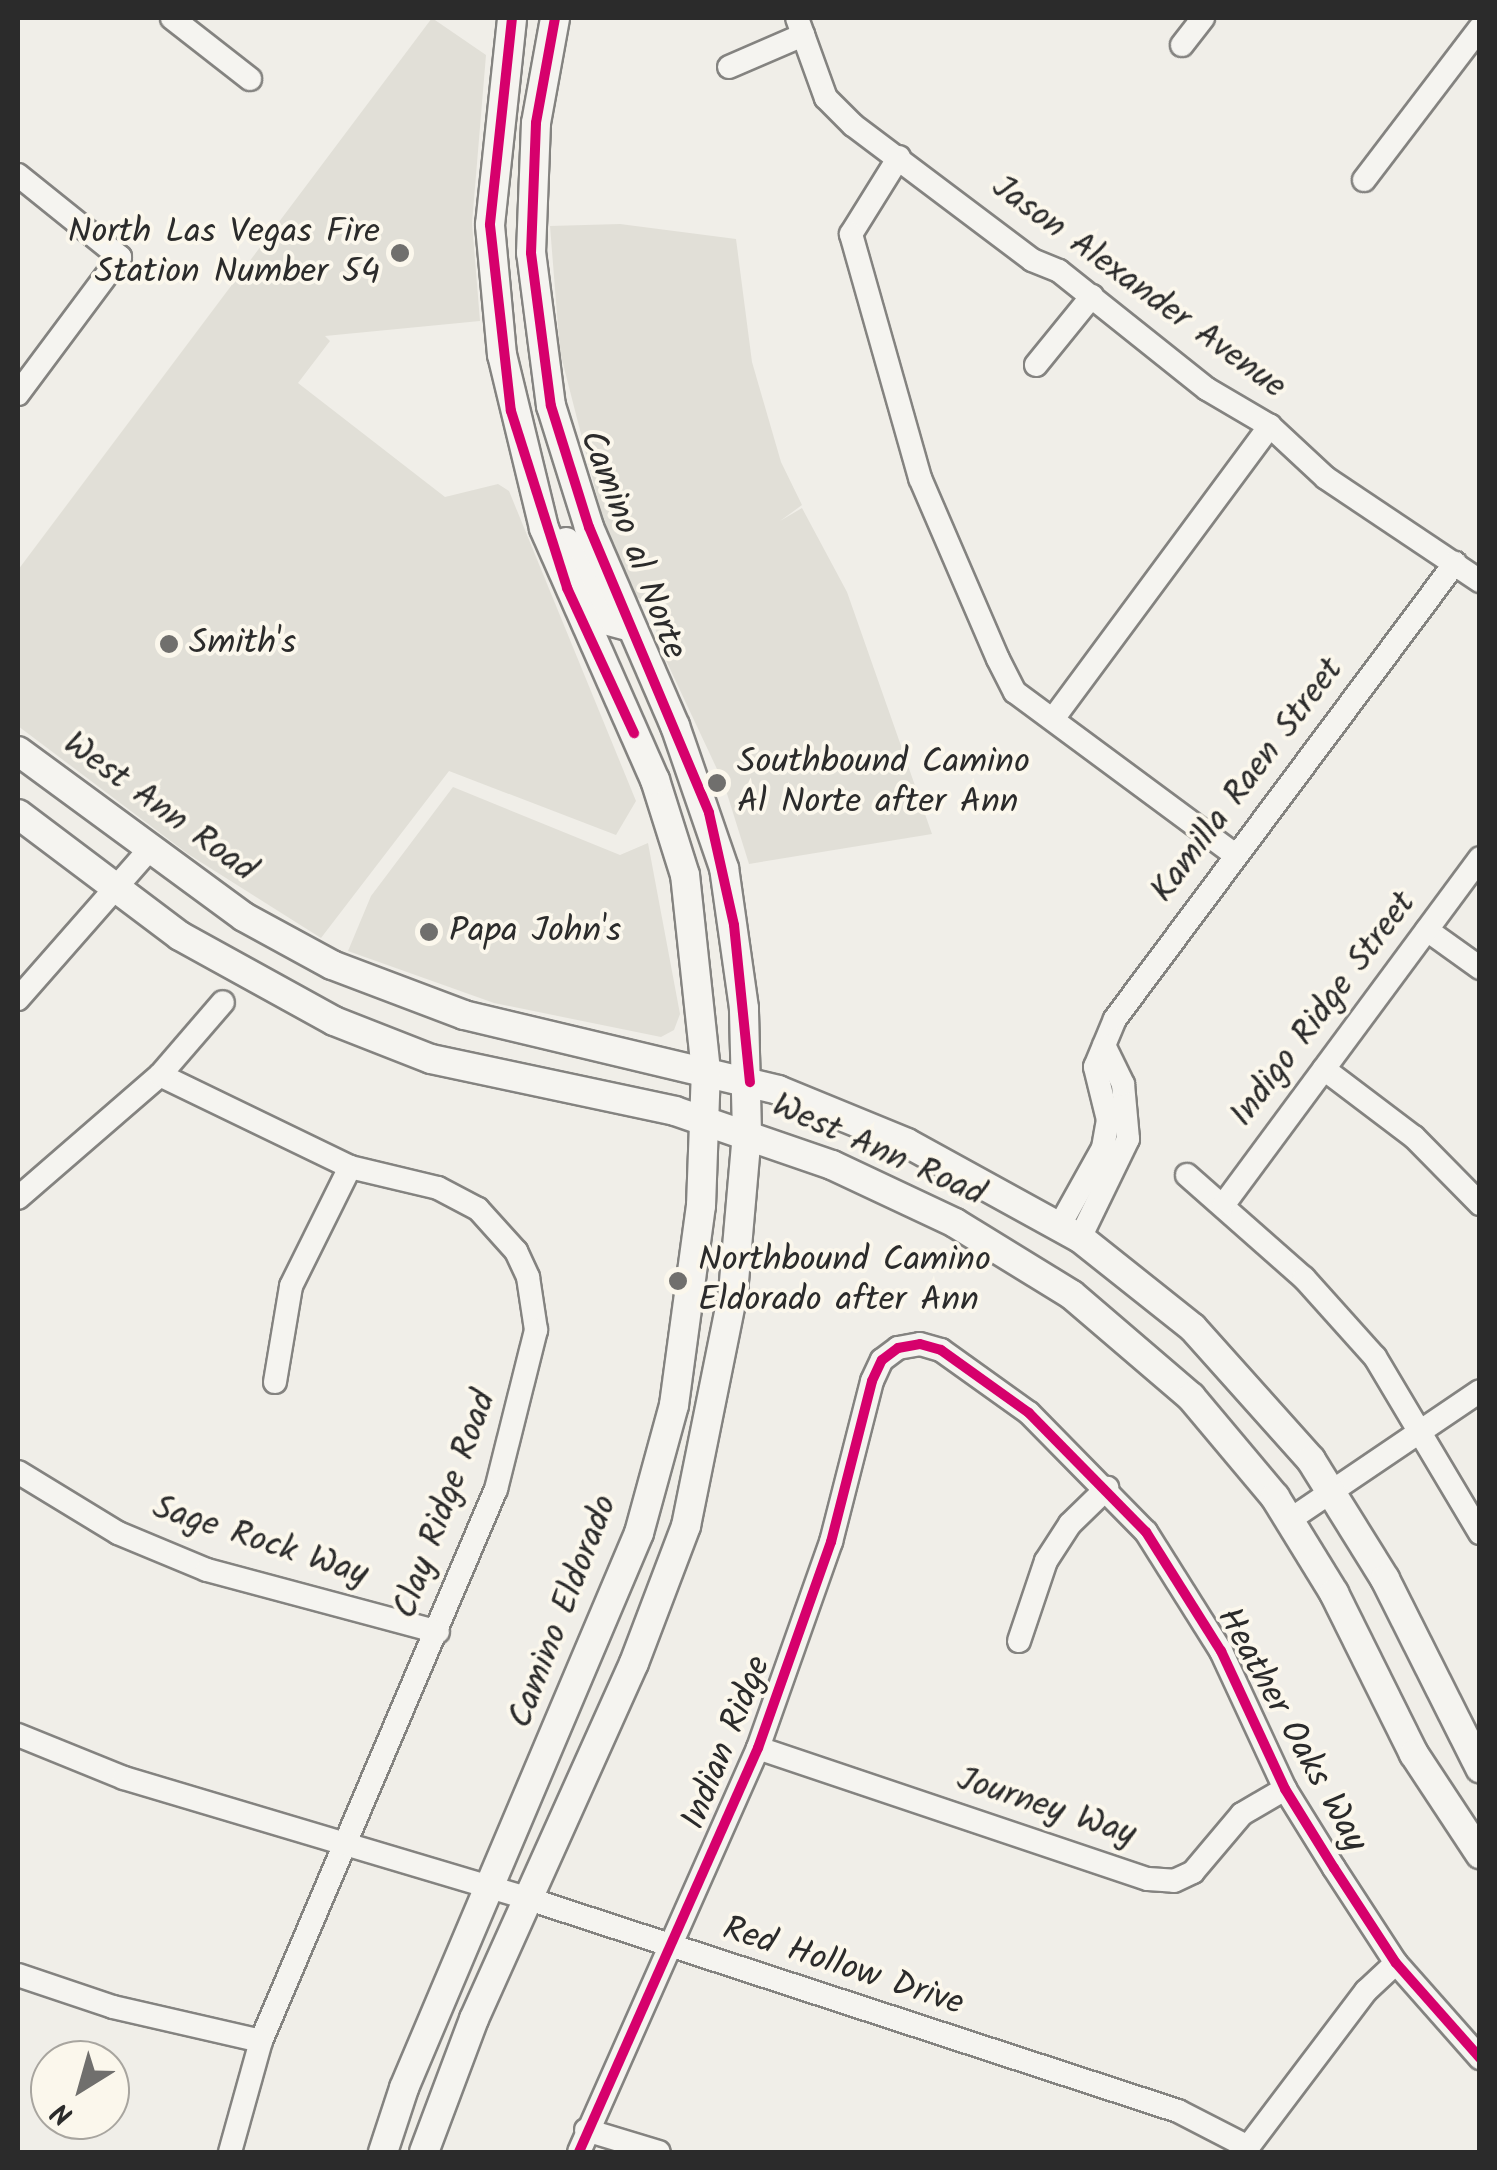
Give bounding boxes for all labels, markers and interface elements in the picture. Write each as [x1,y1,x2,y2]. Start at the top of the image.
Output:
street label: Jason Alexander Avenue [983,167,1293,409]
place label: North Las Vegas Fire Station Number 54 [68,212,380,294]
marker: North Las Vegas Fire Station Number 54 [389,242,411,264]
street label: Camino al Norte [569,425,695,665]
place label: Smith's [189,623,296,665]
marker: Smith's [158,633,180,655]
street label: Kamilla Raen Street [1142,651,1354,911]
street label: West Ann Road [54,724,264,892]
place label: Southbound Camino Al Norte after Ann [737,742,1030,824]
marker: Southbound Camino Al Norte after Ann [706,772,728,794]
street label: Indigo Ridge Street [1222,884,1426,1136]
place label: Papa John's [449,911,621,953]
marker: Papa John's [418,921,440,943]
street label: West Ann Road [765,1085,991,1217]
place label: Northbound Camino Eldorado after Ann [698,1240,991,1322]
marker: Northbound Camino Eldorado after Ann [667,1270,689,1292]
street label: Clay Ridge Road [385,1385,507,1625]
street label: Sage Rock Way [147,1487,373,1597]
street label: Camino Eldorado [500,1490,628,1734]
street label: Heather Oaks Way [1207,1601,1375,1859]
street label: Indian Ridge [673,1650,781,1836]
street label: Journey Way [951,1759,1141,1857]
street label: Red Hollow Drive [717,1908,969,2026]
north arrow [30,2040,130,2140]
text: N [42,2089,83,2136]

